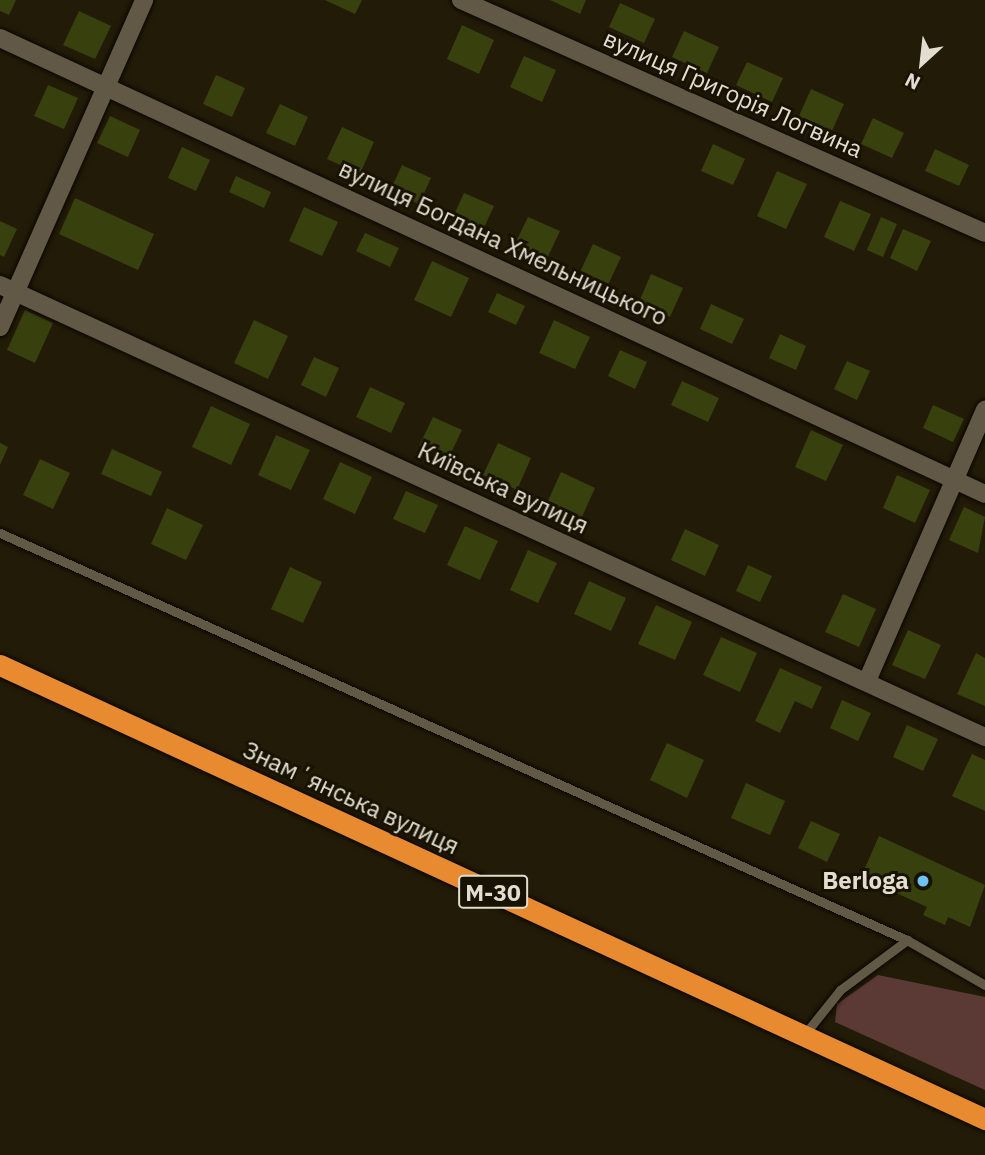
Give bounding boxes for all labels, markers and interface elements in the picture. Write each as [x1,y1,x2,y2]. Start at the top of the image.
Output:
street label: вулиця Григорія Логвина [599,24,867,164]
north arrow [887,28,957,98]
text: N [901,68,924,96]
street label: вулиця Богдана Хмельницького [334,154,672,332]
street label: Київська вулиця [413,436,593,540]
street label: Знамʼянська вулиця [238,735,464,861]
place label: Berloga [822,867,909,895]
road number: М-30 [458,872,528,912]
marker: Berloga [915,873,931,889]

